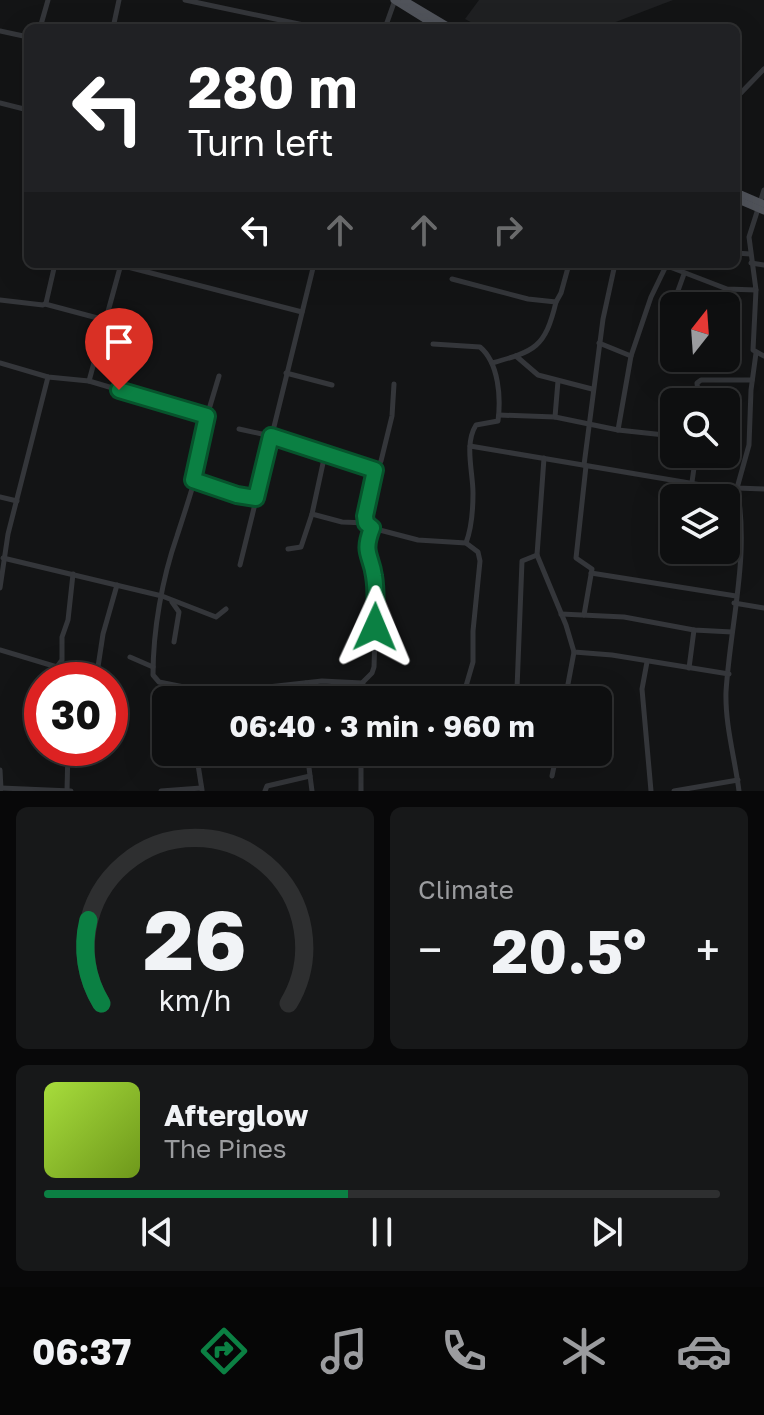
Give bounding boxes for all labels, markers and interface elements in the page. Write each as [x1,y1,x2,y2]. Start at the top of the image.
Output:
text: 280 m [188,53,357,120]
icon: left [56,56,160,160]
text: Turn left [188,121,334,164]
icon: left [234,208,278,252]
icon: ahead [318,208,362,252]
icon: ahead [402,208,446,252]
icon: right [486,208,530,252]
north arrow [660,292,740,372]
map controls [660,292,740,564]
pin [85,308,153,390]
icon: arrive [97,320,141,364]
button: search [660,388,740,468]
button: layers [660,484,740,564]
position arrow [333,585,417,669]
speed limit sign: 30 [24,662,128,766]
text: 06:40 · 3 min · 960 m [229,708,535,744]
text: Climate [418,874,514,905]
text: 26 [143,888,247,988]
text: 20.5° [492,914,646,986]
text: − [418,923,442,976]
text: + [696,923,720,976]
text: km/h [159,983,231,1017]
text: Afterglow [164,1097,308,1133]
text: The Pines [164,1133,287,1164]
icon: previous [135,1210,179,1254]
icon: pause [360,1210,404,1254]
icon: next [585,1210,629,1254]
icon: directions [196,1323,252,1379]
icon: music [316,1323,372,1379]
icon: phone [436,1323,492,1379]
icon: climate [556,1323,612,1379]
icon: car [676,1323,732,1379]
text: 06:37 [32,1330,131,1373]

